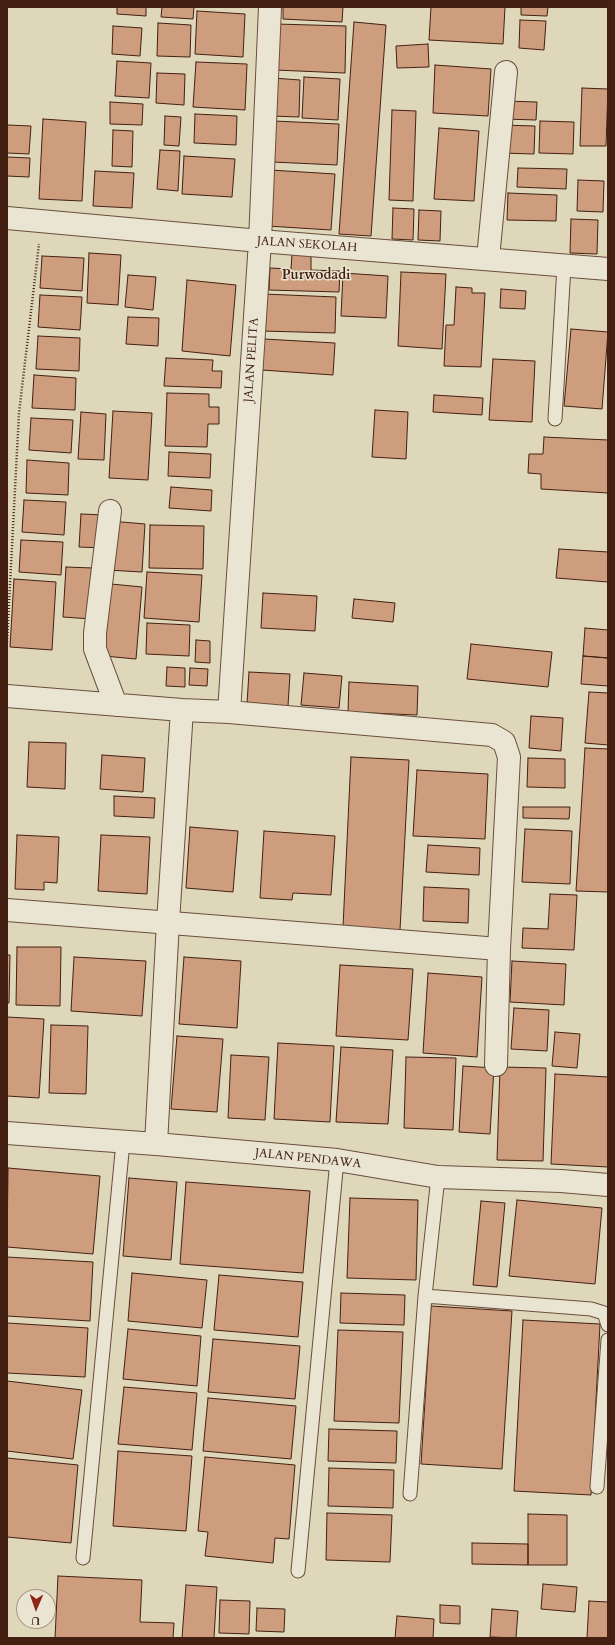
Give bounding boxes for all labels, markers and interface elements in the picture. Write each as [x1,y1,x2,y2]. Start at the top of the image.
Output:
street label: JALAN SEKOLAH [256,234,358,256]
district label: Purwodadi [282,268,350,284]
street label: JALAN PELITA [242,317,262,403]
street label: JALAN PENDAWA [254,1146,362,1172]
north arrow [16,1589,56,1629]
text: U [31,1613,40,1628]

